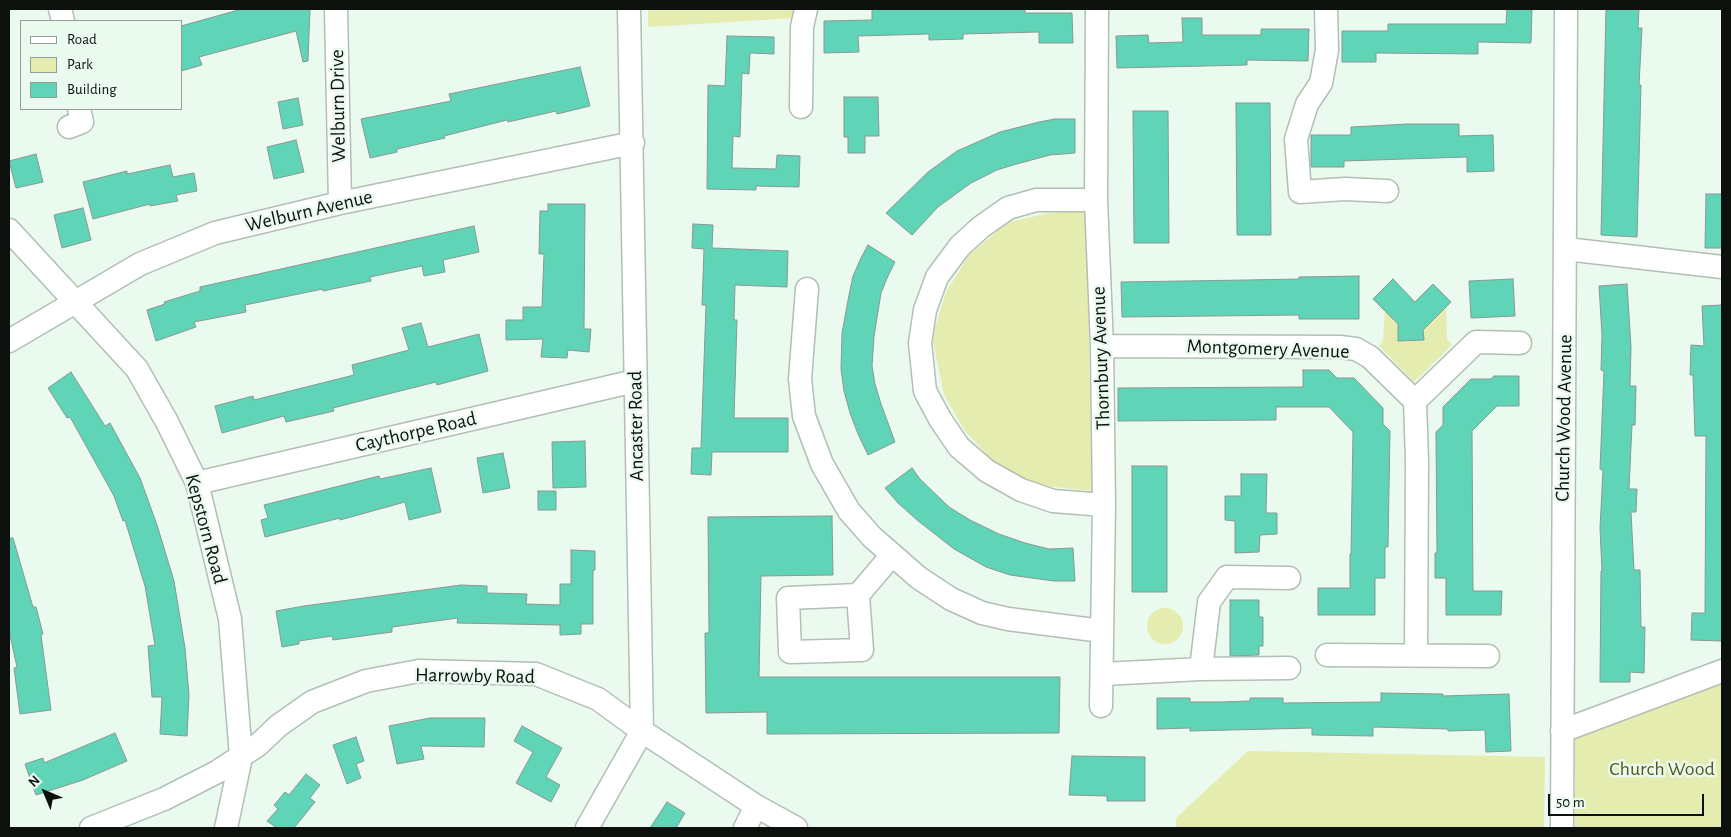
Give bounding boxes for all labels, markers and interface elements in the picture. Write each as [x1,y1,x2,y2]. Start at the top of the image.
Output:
legend [20,20,182,110]
text: Road [67,32,97,47]
street label: Welburn Drive [325,49,351,163]
text: Park [67,57,93,72]
text: Building [67,82,117,97]
street label: Welburn Avenue [243,185,375,237]
street label: Thornbury Avenue [1087,286,1115,430]
street label: Montgomery Avenue [1186,334,1350,364]
street label: Church Wood Avenue [1551,334,1577,502]
street label: Ancaster Road [623,370,649,482]
street label: Caythorpe Road [353,406,479,458]
street label: Kepstorn Road [180,471,232,587]
street label: Harrowby Road [415,663,535,689]
park label: Church Wood [1609,757,1715,781]
north arrow [20,767,70,817]
text: N [26,773,43,790]
scale bar [1551,784,1707,816]
text: 50 m [1556,795,1585,810]

